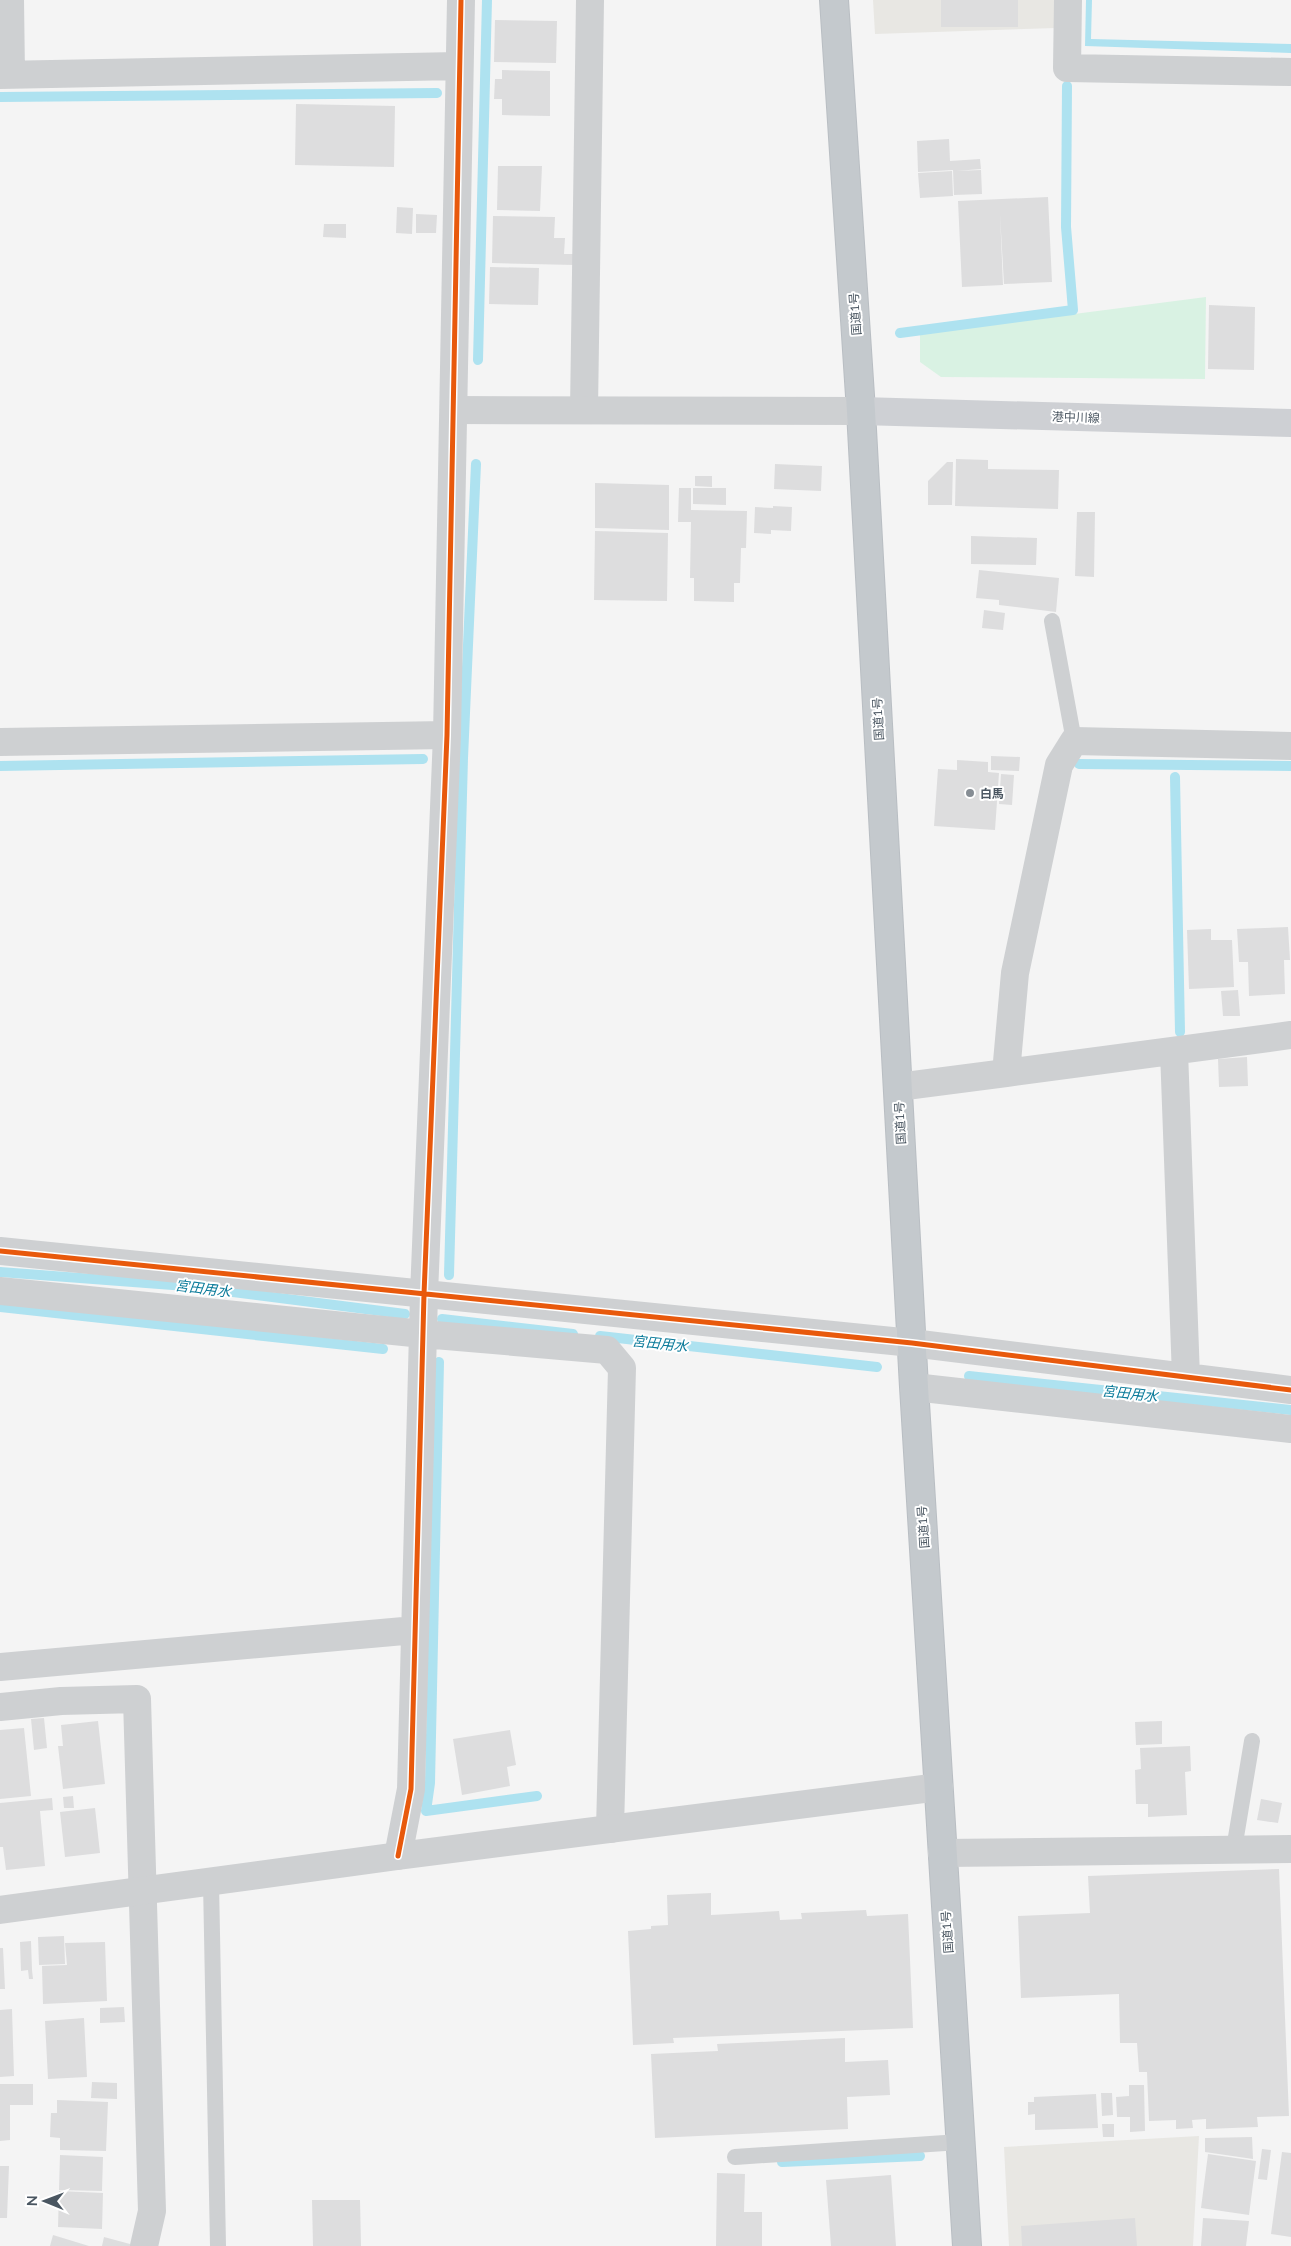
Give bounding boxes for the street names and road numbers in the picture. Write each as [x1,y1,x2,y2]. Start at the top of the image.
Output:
street label: 国道1号 [846,292,864,336]
street label: 港中川線 [1052,409,1100,425]
street label: 国道1号 [869,697,887,741]
street label: 国道1号 [891,1101,909,1145]
street label: 国道1号 [914,1505,932,1549]
street label: 国道1号 [938,1910,956,1954]

